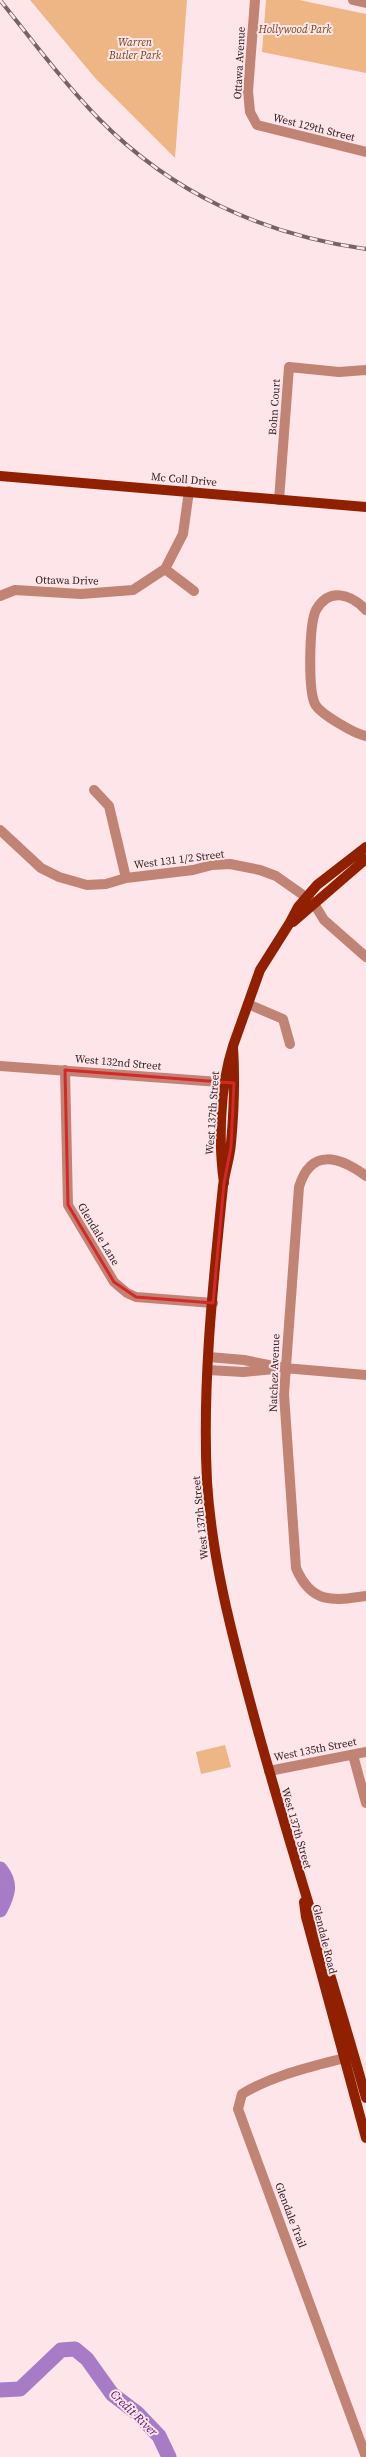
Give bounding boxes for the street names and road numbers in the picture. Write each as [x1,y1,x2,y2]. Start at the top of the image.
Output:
street label: Ottawa Avenue [230,26,249,100]
street label: West 129th Street [271,110,357,145]
street label: Bohn Court [265,378,284,436]
street label: Mc Coll Drive [150,469,218,490]
street label: Ottawa Drive [35,572,99,589]
street label: West 131 1/2 Street [133,846,226,872]
street label: West 132nd Street [74,1051,162,1074]
street label: West 137th Street [202,1070,223,1155]
street label: Glendale Lane [74,1200,123,1269]
street label: Natchez Avenue [266,1333,283,1412]
street label: West 137th Street [189,1475,212,1561]
street label: West 135th Street [272,1734,358,1765]
street label: West 137th Street [278,1786,315,1871]
street label: Glendale Road [309,1903,341,1976]
street label: Glendale Trail [271,2180,310,2250]

